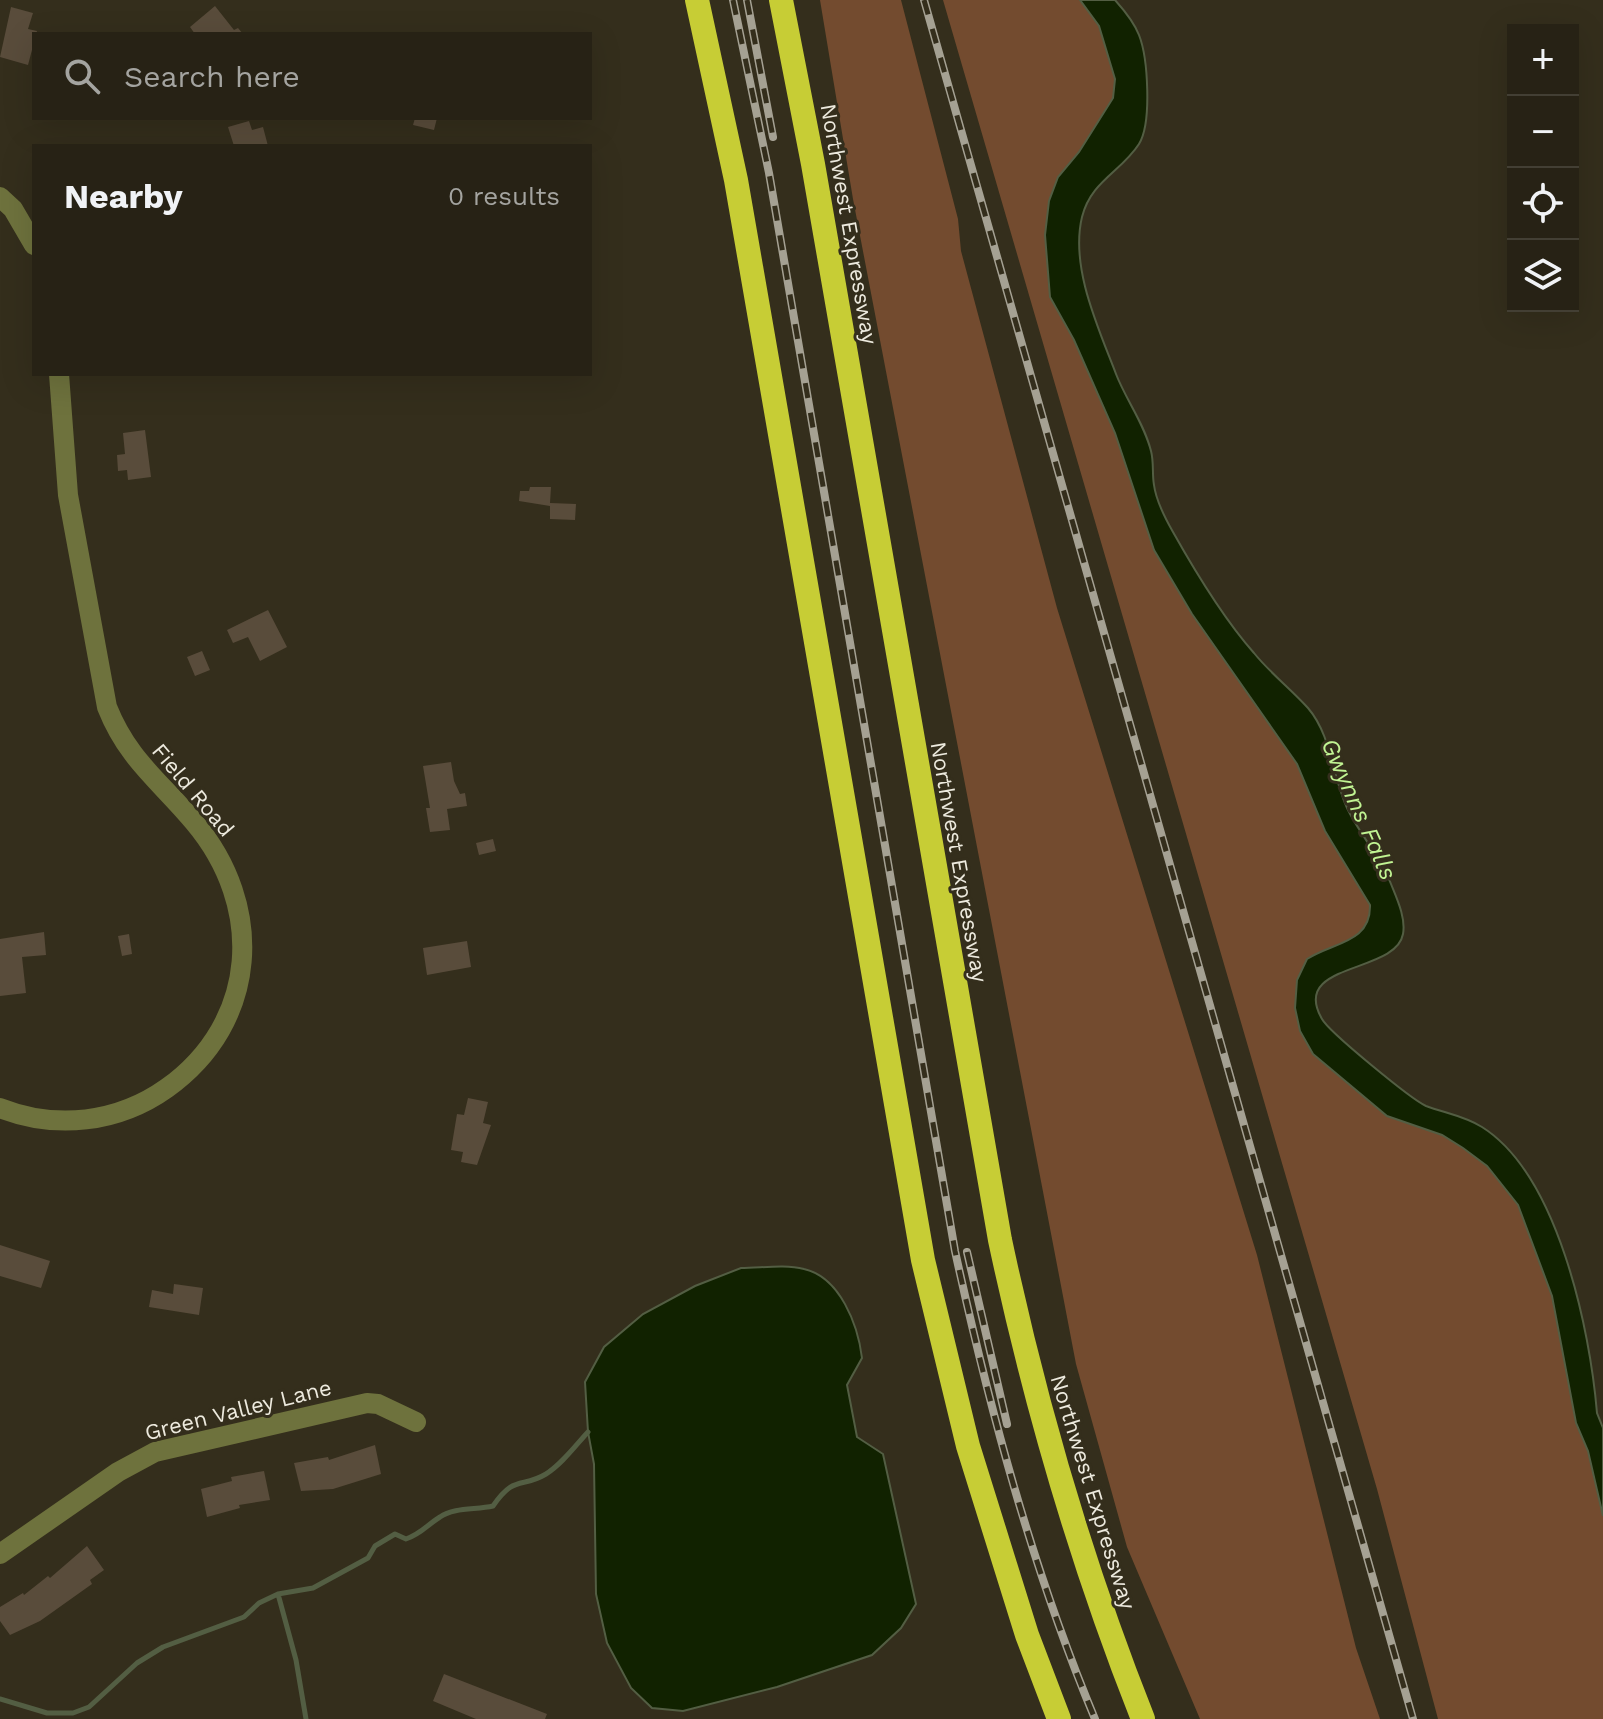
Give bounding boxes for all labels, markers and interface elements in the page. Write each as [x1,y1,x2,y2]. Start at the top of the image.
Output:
map controls [1507,24,1579,312]
button: + [1507,24,1579,96]
search box [32,32,592,120]
icon: search [60,54,104,98]
text: Search here [124,59,300,94]
button: − [1507,96,1579,168]
street label: Northwest Expressway [816,102,883,347]
button: locate [1507,168,1579,240]
text: Nearby [64,176,183,216]
text: 0 results [448,181,560,211]
button: layers [1507,240,1579,312]
water label: Gwynns Falls [1315,734,1403,884]
street label: Field Road [147,738,239,842]
street label: Northwest Expressway [926,740,993,985]
street label: Northwest Expressway [1045,1372,1141,1613]
street label: Green Valley Lane [142,1375,334,1445]

